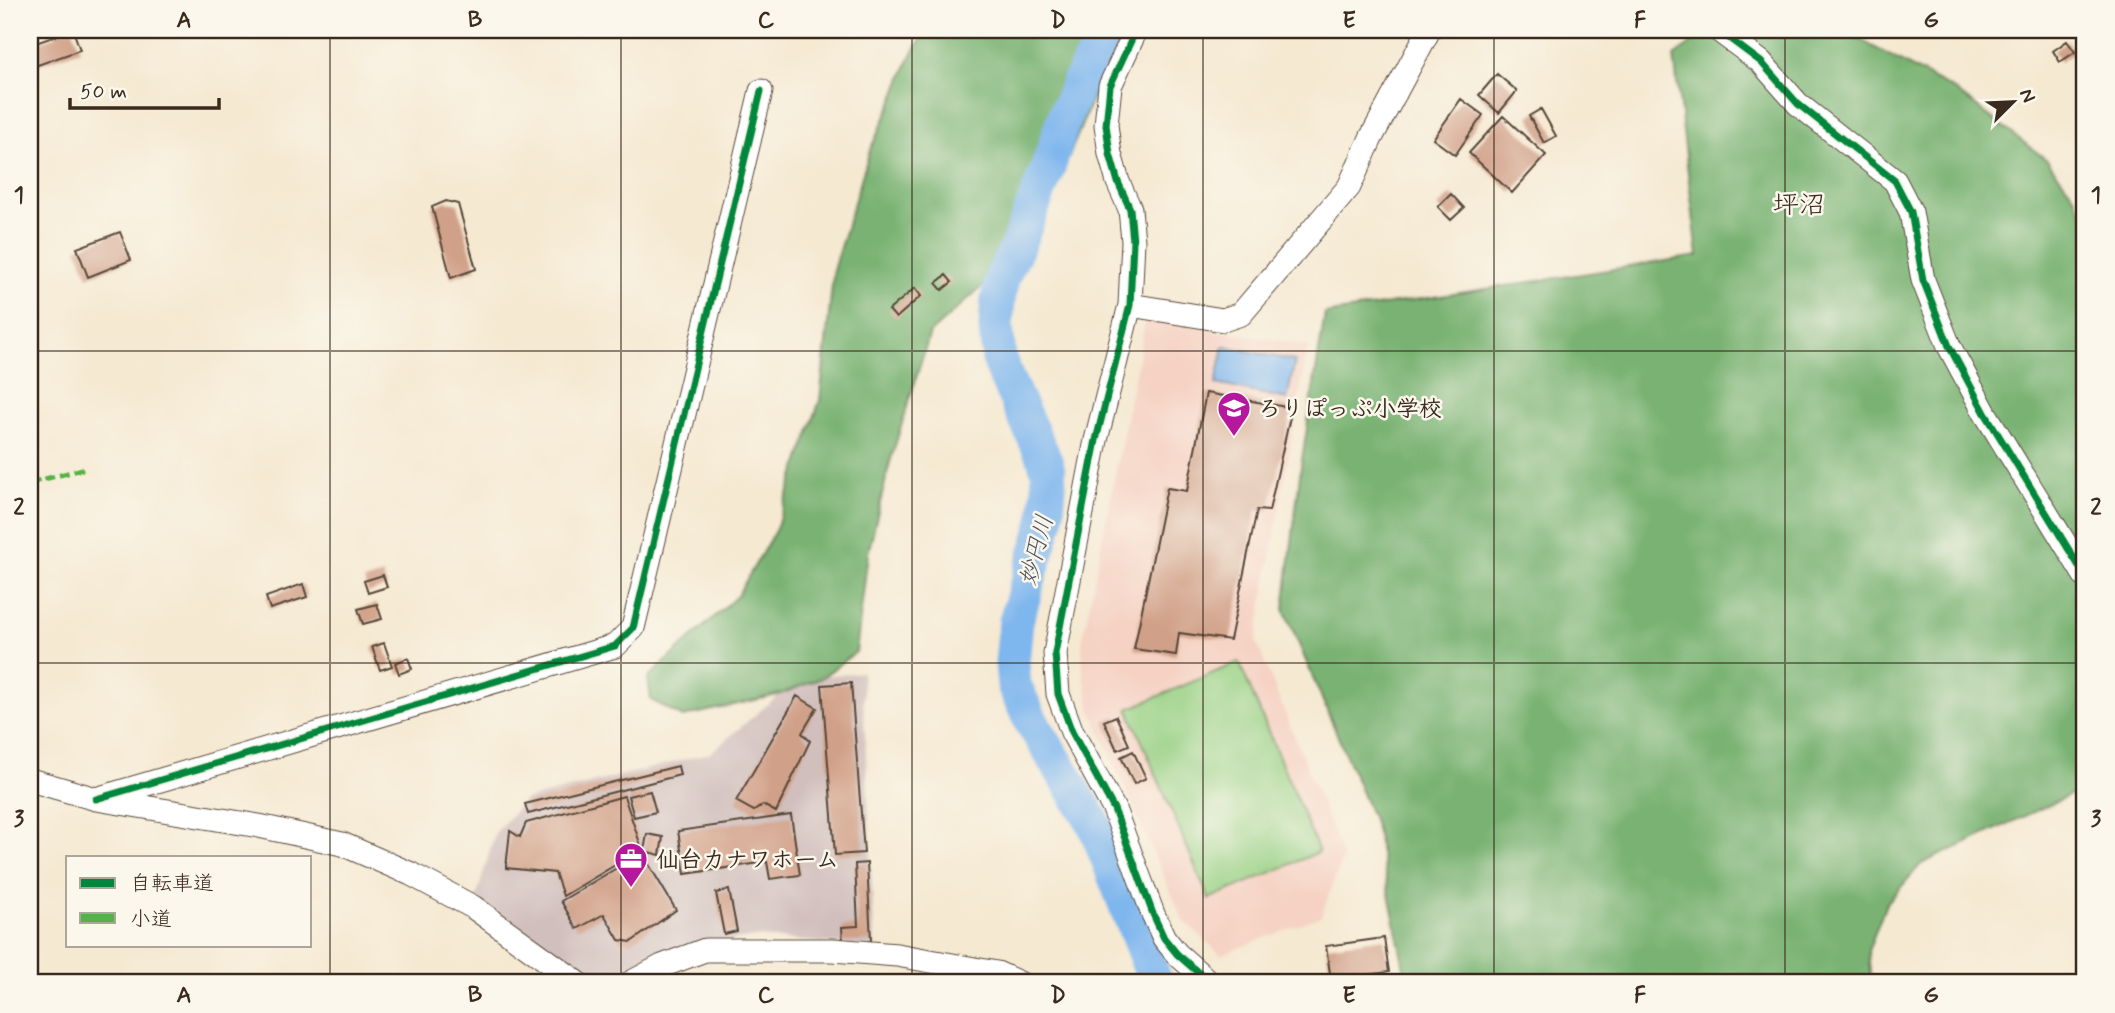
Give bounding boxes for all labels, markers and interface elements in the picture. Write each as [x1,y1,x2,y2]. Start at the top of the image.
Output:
text: A [176,6,192,36]
text: B [468,6,483,36]
text: C [758,6,775,36]
text: D [1050,6,1066,36]
text: E [1342,6,1356,36]
text: F [1634,6,1646,36]
text: G [1923,6,1939,36]
scale bar [70,66,219,110]
north arrow [1979,66,2048,136]
text: 50 m [80,78,127,106]
text: N [2013,85,2041,107]
text: 1 [14,181,24,211]
text: 1 [2091,181,2101,211]
district label: 坪沼 [1773,189,1825,223]
school or university icon: ろりぽっぷ小学校 [1215,389,1253,438]
place label: ろりぽっぷ小学校 [1258,395,1442,425]
text: 2 [13,493,25,523]
text: 2 [2090,493,2102,523]
water label: 妙円川 [1013,512,1062,589]
text: 3 [14,805,25,835]
text: 3 [2091,805,2102,835]
office icon: 仙台カナワホーム [612,840,650,889]
place label: 仙台カナワホーム [656,846,839,876]
legend [66,856,312,946]
text: 自転車道 [130,870,214,898]
text: 小道 [130,906,172,934]
text: A [176,981,192,1011]
text: B [468,981,483,1011]
text: C [758,981,775,1011]
text: D [1050,981,1066,1011]
text: E [1342,981,1356,1011]
text: F [1634,981,1646,1011]
text: G [1923,981,1939,1011]

